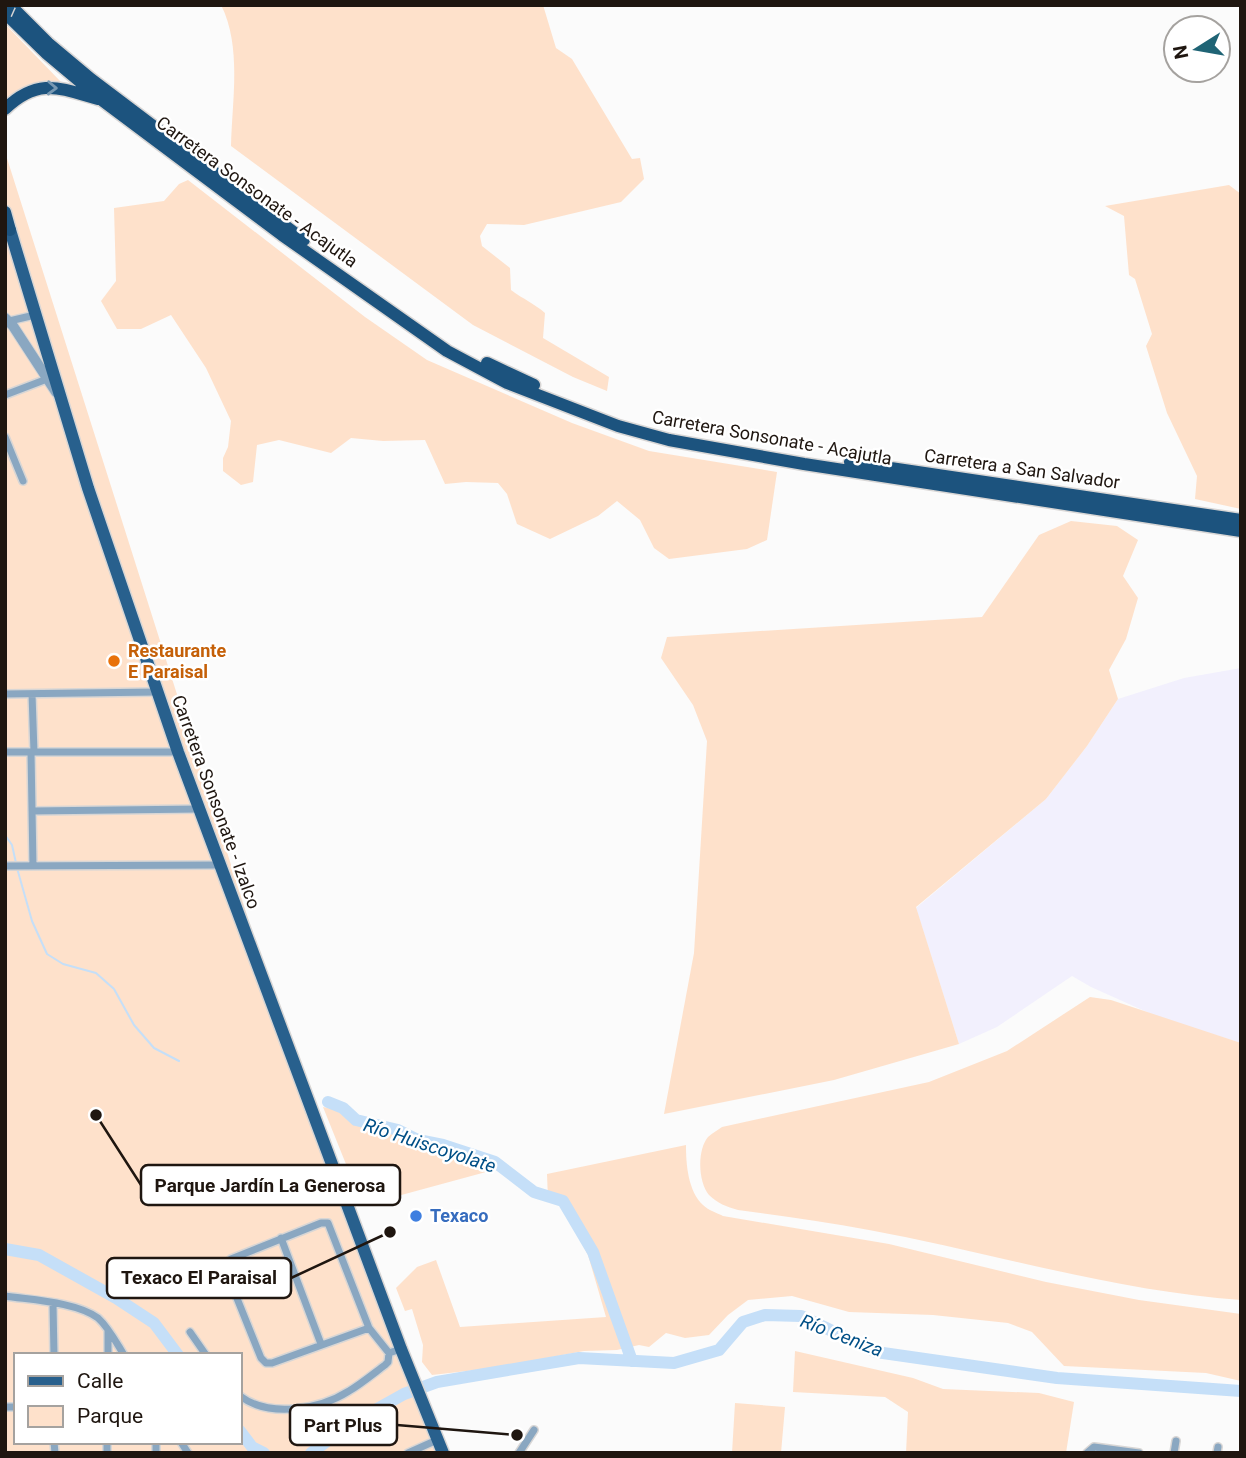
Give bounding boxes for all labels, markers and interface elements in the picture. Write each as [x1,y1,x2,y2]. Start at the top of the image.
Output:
north arrow [1162,14,1232,84]
text: N [1168,43,1193,61]
one-way arrow [47,80,58,96]
street label: Carretera Sonsonate - Acajutla [153,112,362,272]
street label: Carretera Sonsonate - Acajutla [650,406,894,469]
street label: Carretera a San Salvador [923,444,1121,493]
place label: Restaurante E Paraisal [128,640,226,682]
marker: Restaurante E Paraisal [106,653,122,669]
street label: Carretera Sonsonate - Izalco [168,692,265,911]
water label: Río Huiscoyolate [361,1113,499,1178]
callout: Parque Jardín La Generosa [141,1165,400,1205]
text: Parque Jardín La Generosa [155,1174,385,1197]
place label: Texaco [430,1205,488,1226]
marker: Texaco [408,1208,424,1224]
callout: Texaco El Paraisal [107,1258,291,1298]
text: Texaco El Paraisal [121,1266,277,1289]
water label: Río Ceniza [797,1309,886,1362]
legend [14,1353,242,1444]
text: Calle [77,1369,123,1393]
text: Parque [77,1404,143,1428]
callout: Part Plus [290,1405,397,1445]
text: Part Plus [304,1414,383,1437]

